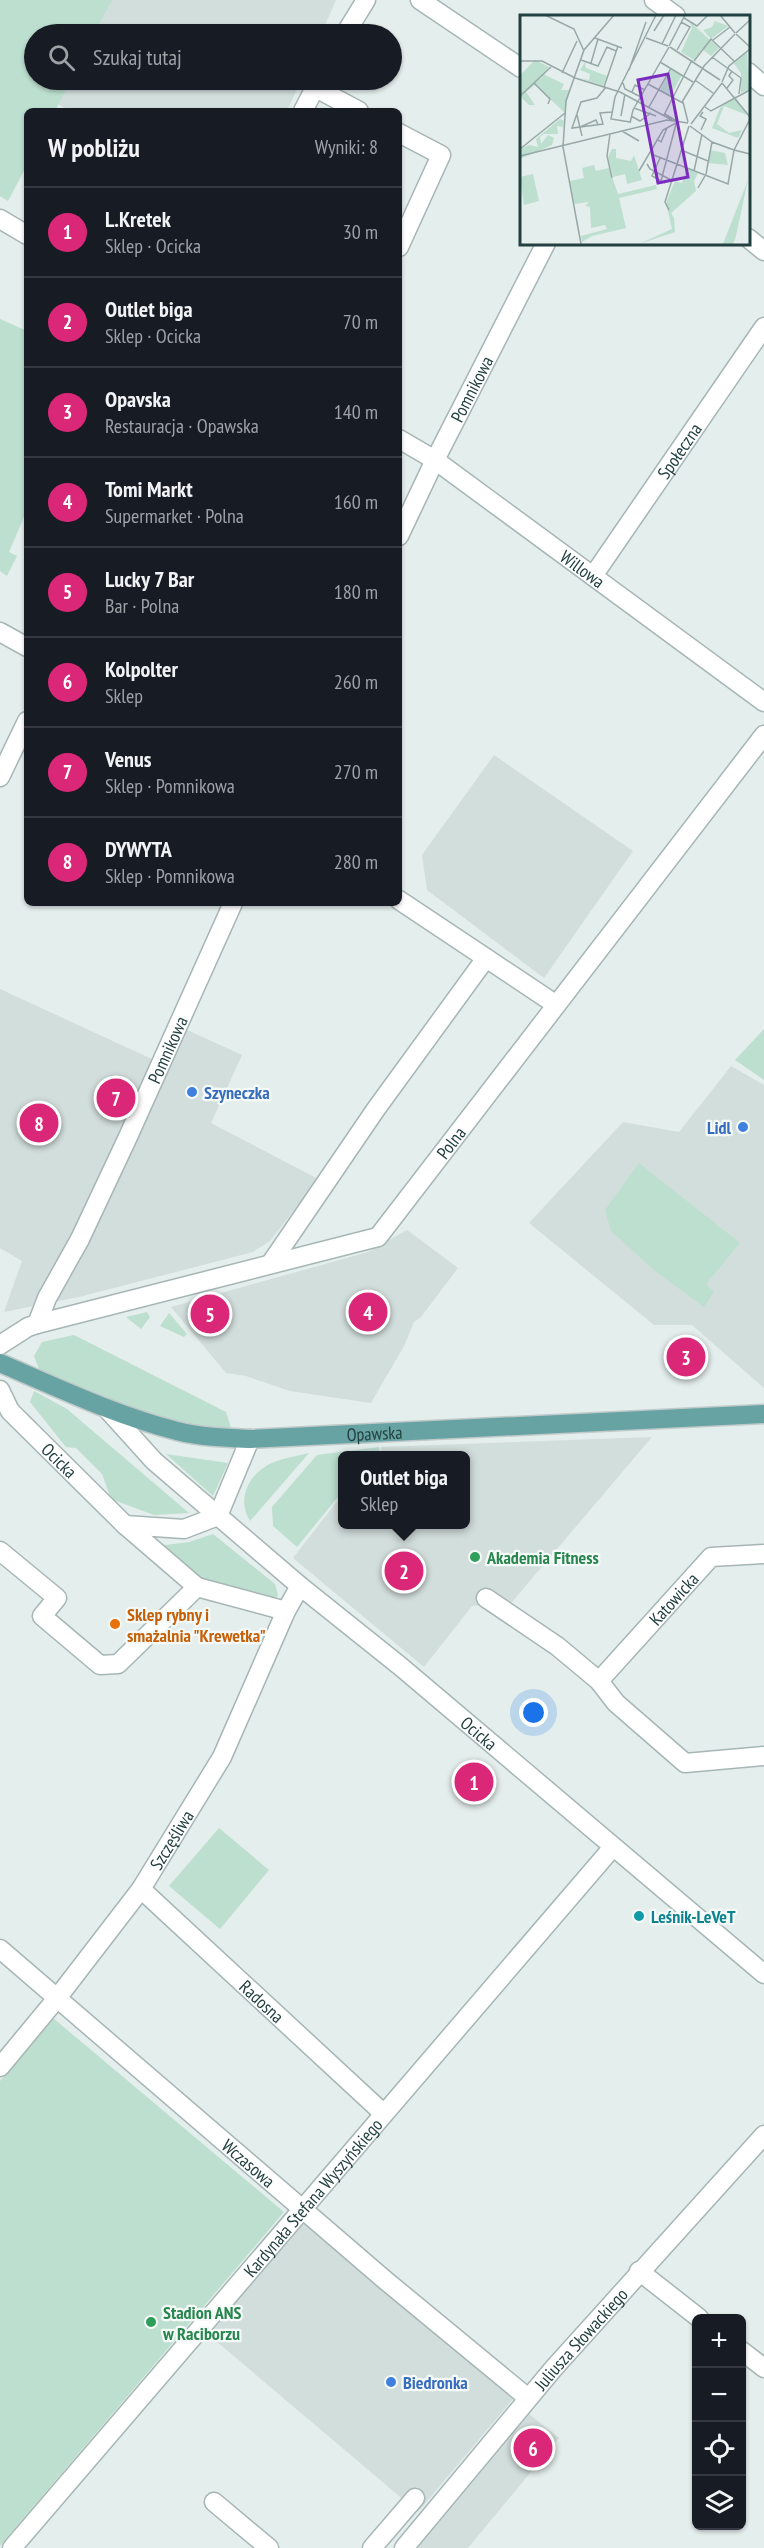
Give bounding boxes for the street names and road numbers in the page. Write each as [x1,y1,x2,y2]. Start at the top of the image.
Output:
street label: Pomnikowa [445,352,498,426]
street label: Społeczna [652,418,706,483]
street label: Willowa [556,545,610,593]
street label: Pomnikowa [142,1012,192,1087]
street label: Polna [431,1122,470,1163]
street label: Opawska [346,1420,403,1446]
street label: Ocicka [37,1438,82,1483]
street label: Katowicka [644,1567,703,1630]
street label: Ocicka [456,1711,502,1755]
street label: Szczęśliwa [144,1806,198,1874]
street label: Radosna [235,1975,289,2027]
street label: Kardynała Stefana Wyszyńskiego [238,2113,387,2281]
street label: Wczasowa [217,2134,280,2192]
street label: Juliusza Słowackiego [528,2283,632,2395]

